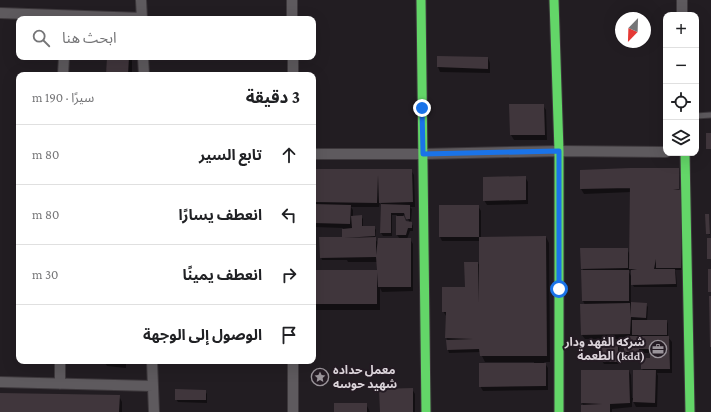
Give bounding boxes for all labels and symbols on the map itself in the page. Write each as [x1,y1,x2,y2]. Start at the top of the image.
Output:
north arrow [615,12,651,48]
route end [413,99,431,117]
route start [550,280,568,298]
place label: شركه الفهد ودار الطعمة (kdd) [564,335,645,363]
office icon: شركه الفهد ودار الطعمة (kdd) [648,339,668,359]
place label: معمل حداده شهيد حوسه [333,363,397,391]
place icon: معمل حداده شهيد حوسه [310,367,330,387]

